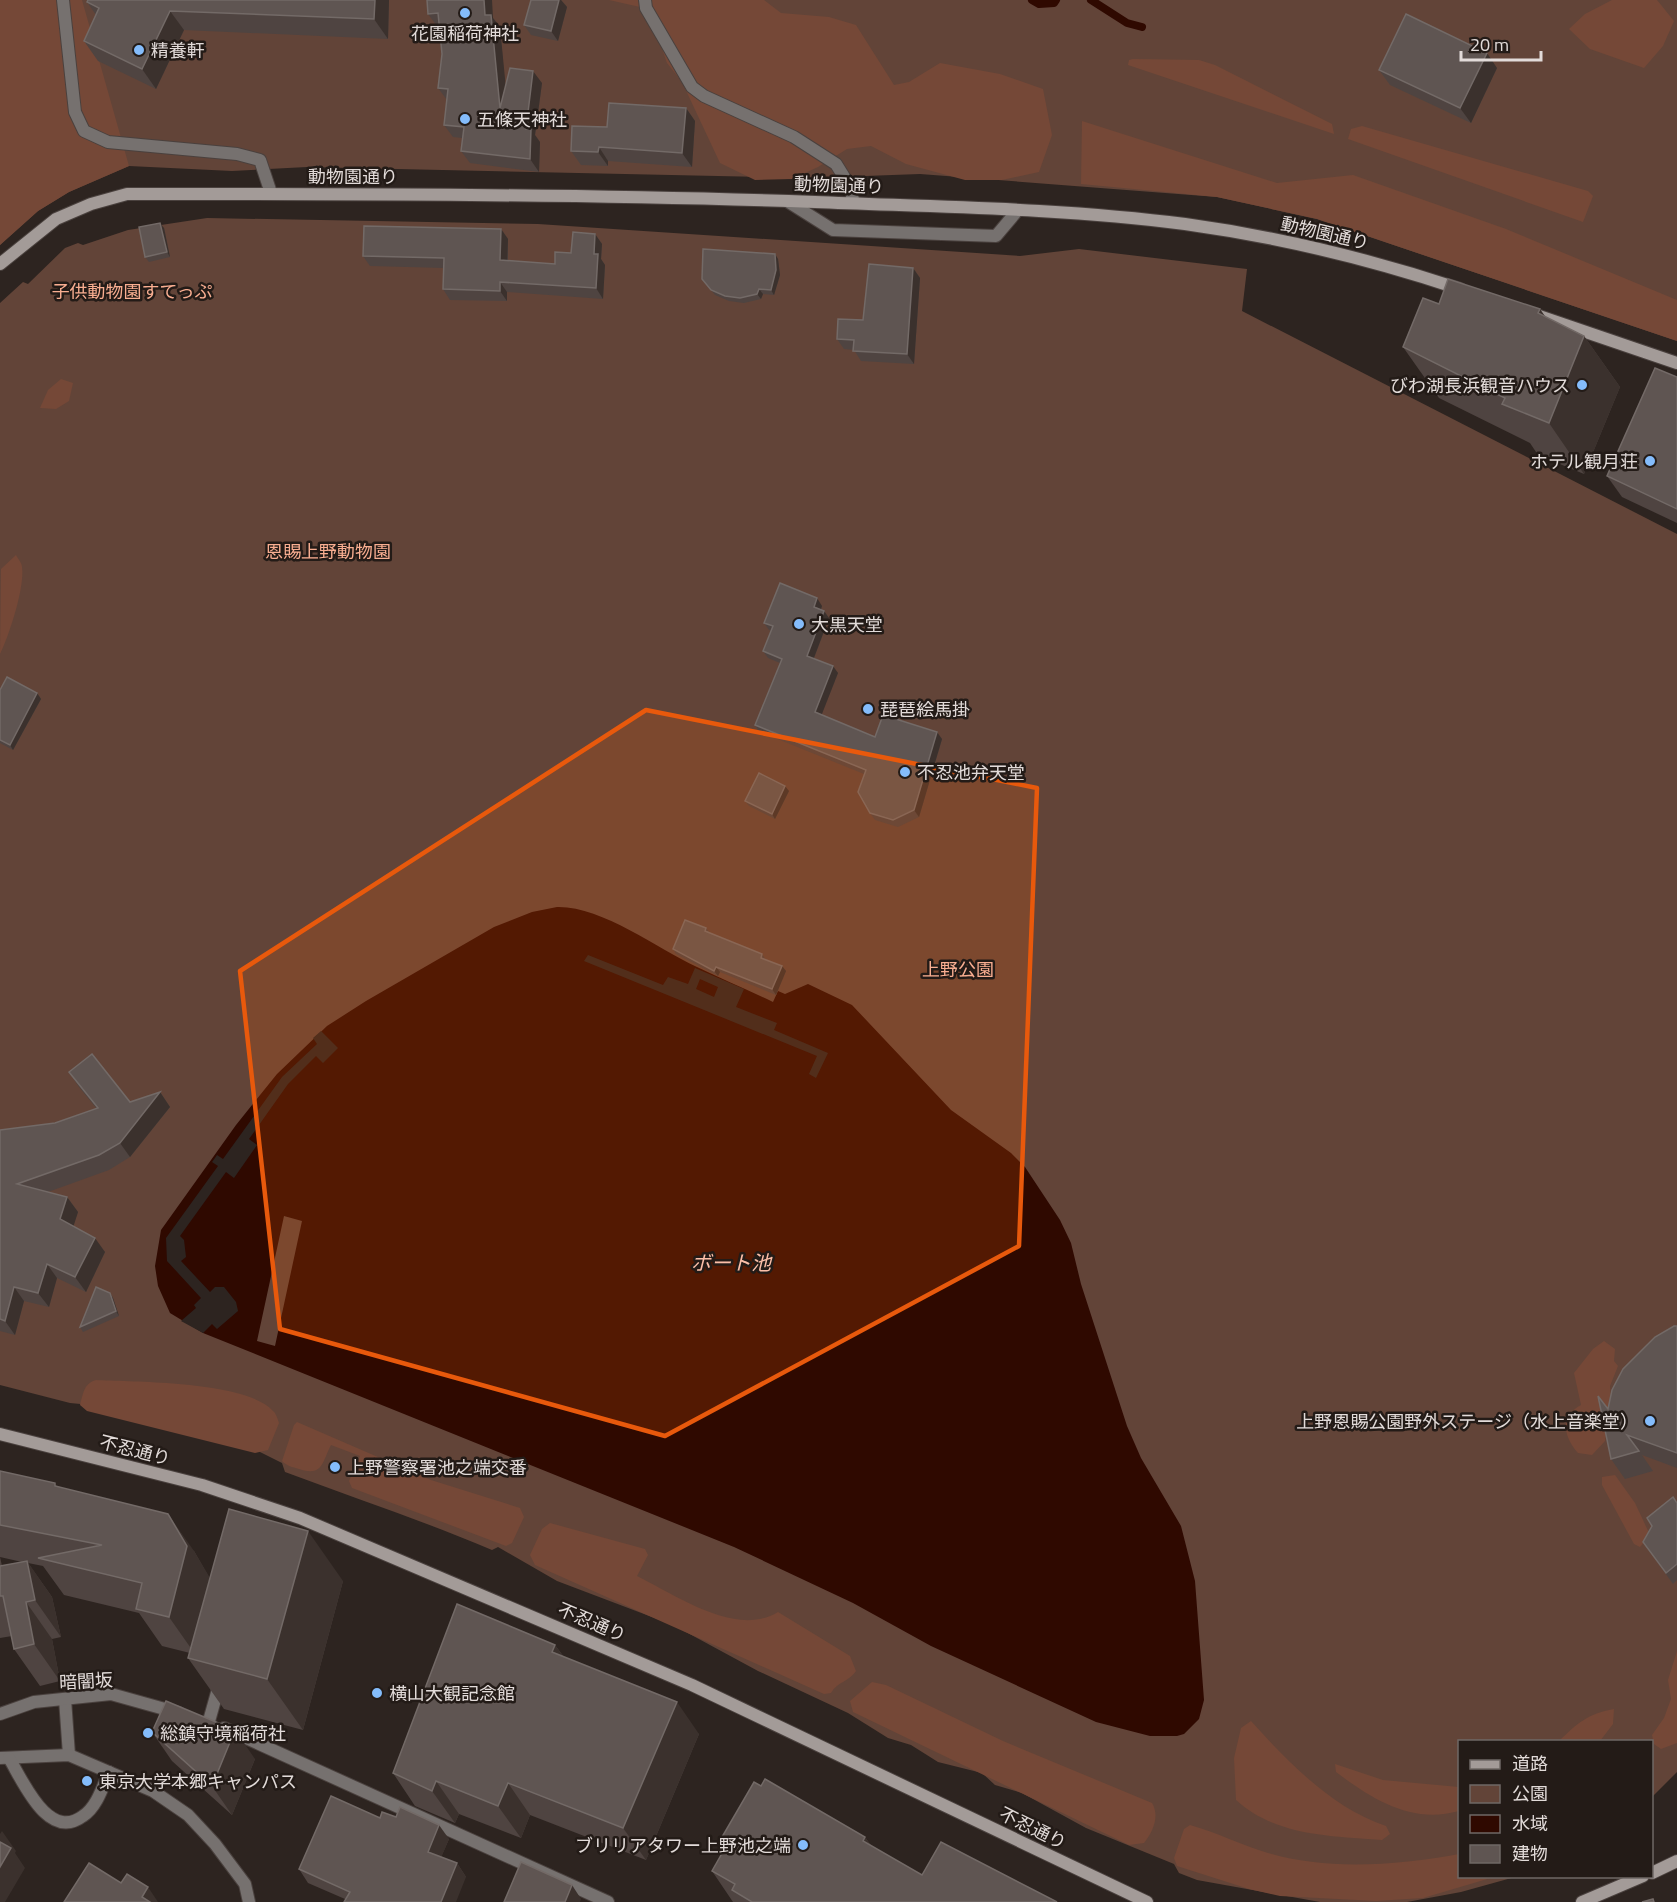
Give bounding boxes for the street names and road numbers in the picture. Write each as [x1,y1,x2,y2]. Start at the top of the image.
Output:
street label: 動物園通り [308,163,398,190]
street label: 動物園通り [794,170,884,200]
street label: 動物園通り [1278,210,1372,256]
street label: 不忍通り [97,1428,173,1472]
street label: 不忍通り [554,1596,630,1648]
street label: 暗闇坂 [58,1666,114,1696]
street label: 不忍通り [995,1800,1071,1856]

